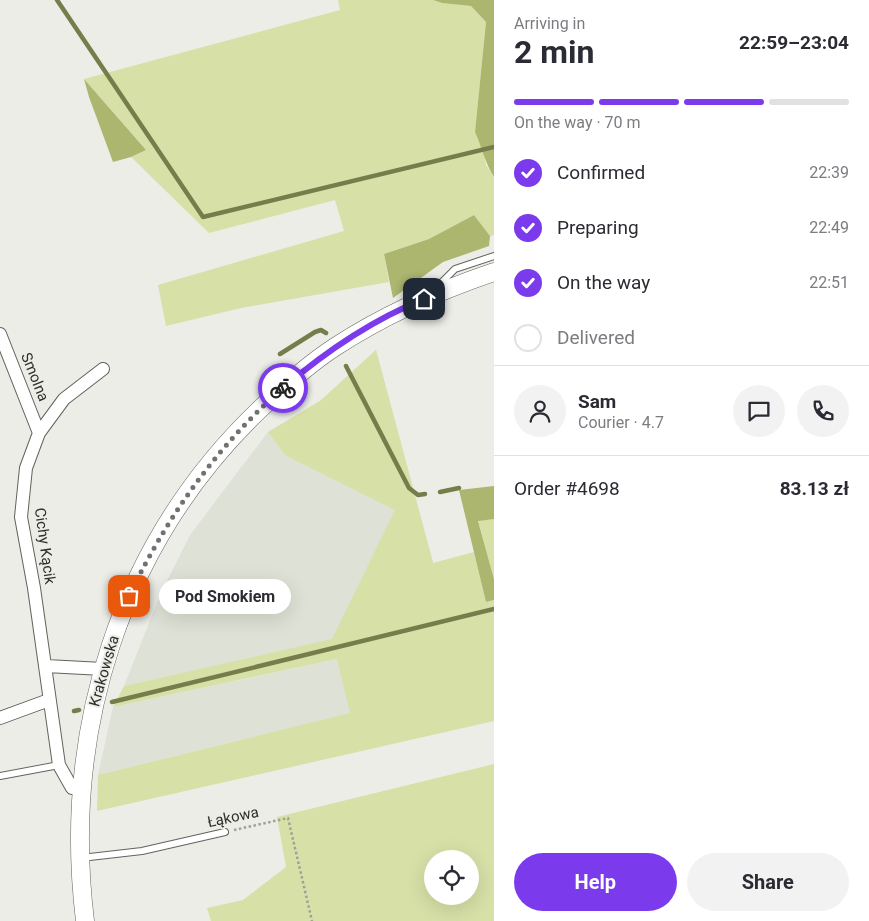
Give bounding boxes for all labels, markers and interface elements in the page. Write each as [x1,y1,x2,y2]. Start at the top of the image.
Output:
text: Arriving in [514,14,585,33]
text: 22:59–23:04 [739,31,849,54]
text: 2 min [514,33,594,71]
text: On the way · 70 m [514,113,641,132]
icon: check [514,159,542,187]
text: Confirmed [557,161,645,184]
text: 22:39 [809,163,849,182]
icon: check [514,214,542,242]
text: Preparing [557,216,639,239]
text: 22:49 [809,218,849,237]
icon: check [514,269,542,297]
text: On the way [557,271,650,294]
text: 22:51 [809,273,849,292]
pin [403,278,445,320]
icon: home [410,285,438,313]
text: Delivered [557,326,635,349]
street label: Smolna [17,350,53,404]
courier [258,363,308,413]
icon: bike [269,374,297,402]
button: person [514,385,566,437]
button: chat [733,385,785,437]
button: phone [797,385,849,437]
text: Sam [578,390,616,413]
text: Courier · 4.7 [578,413,664,432]
text: Order #4698 [514,477,620,500]
text: 83.13 zł [780,477,849,500]
street label: Cichy Kącik [31,507,59,586]
pin [108,575,150,617]
callout: Pod Smokiem [159,578,292,614]
icon: bag [115,582,143,610]
text: Pod Smokiem [175,587,275,606]
street label: Krakowska [85,633,123,709]
street label: Łąkowa [206,803,260,831]
map controls [424,850,479,905]
button: locate [424,850,479,905]
button: Help [514,853,677,911]
button: Share [687,853,849,911]

